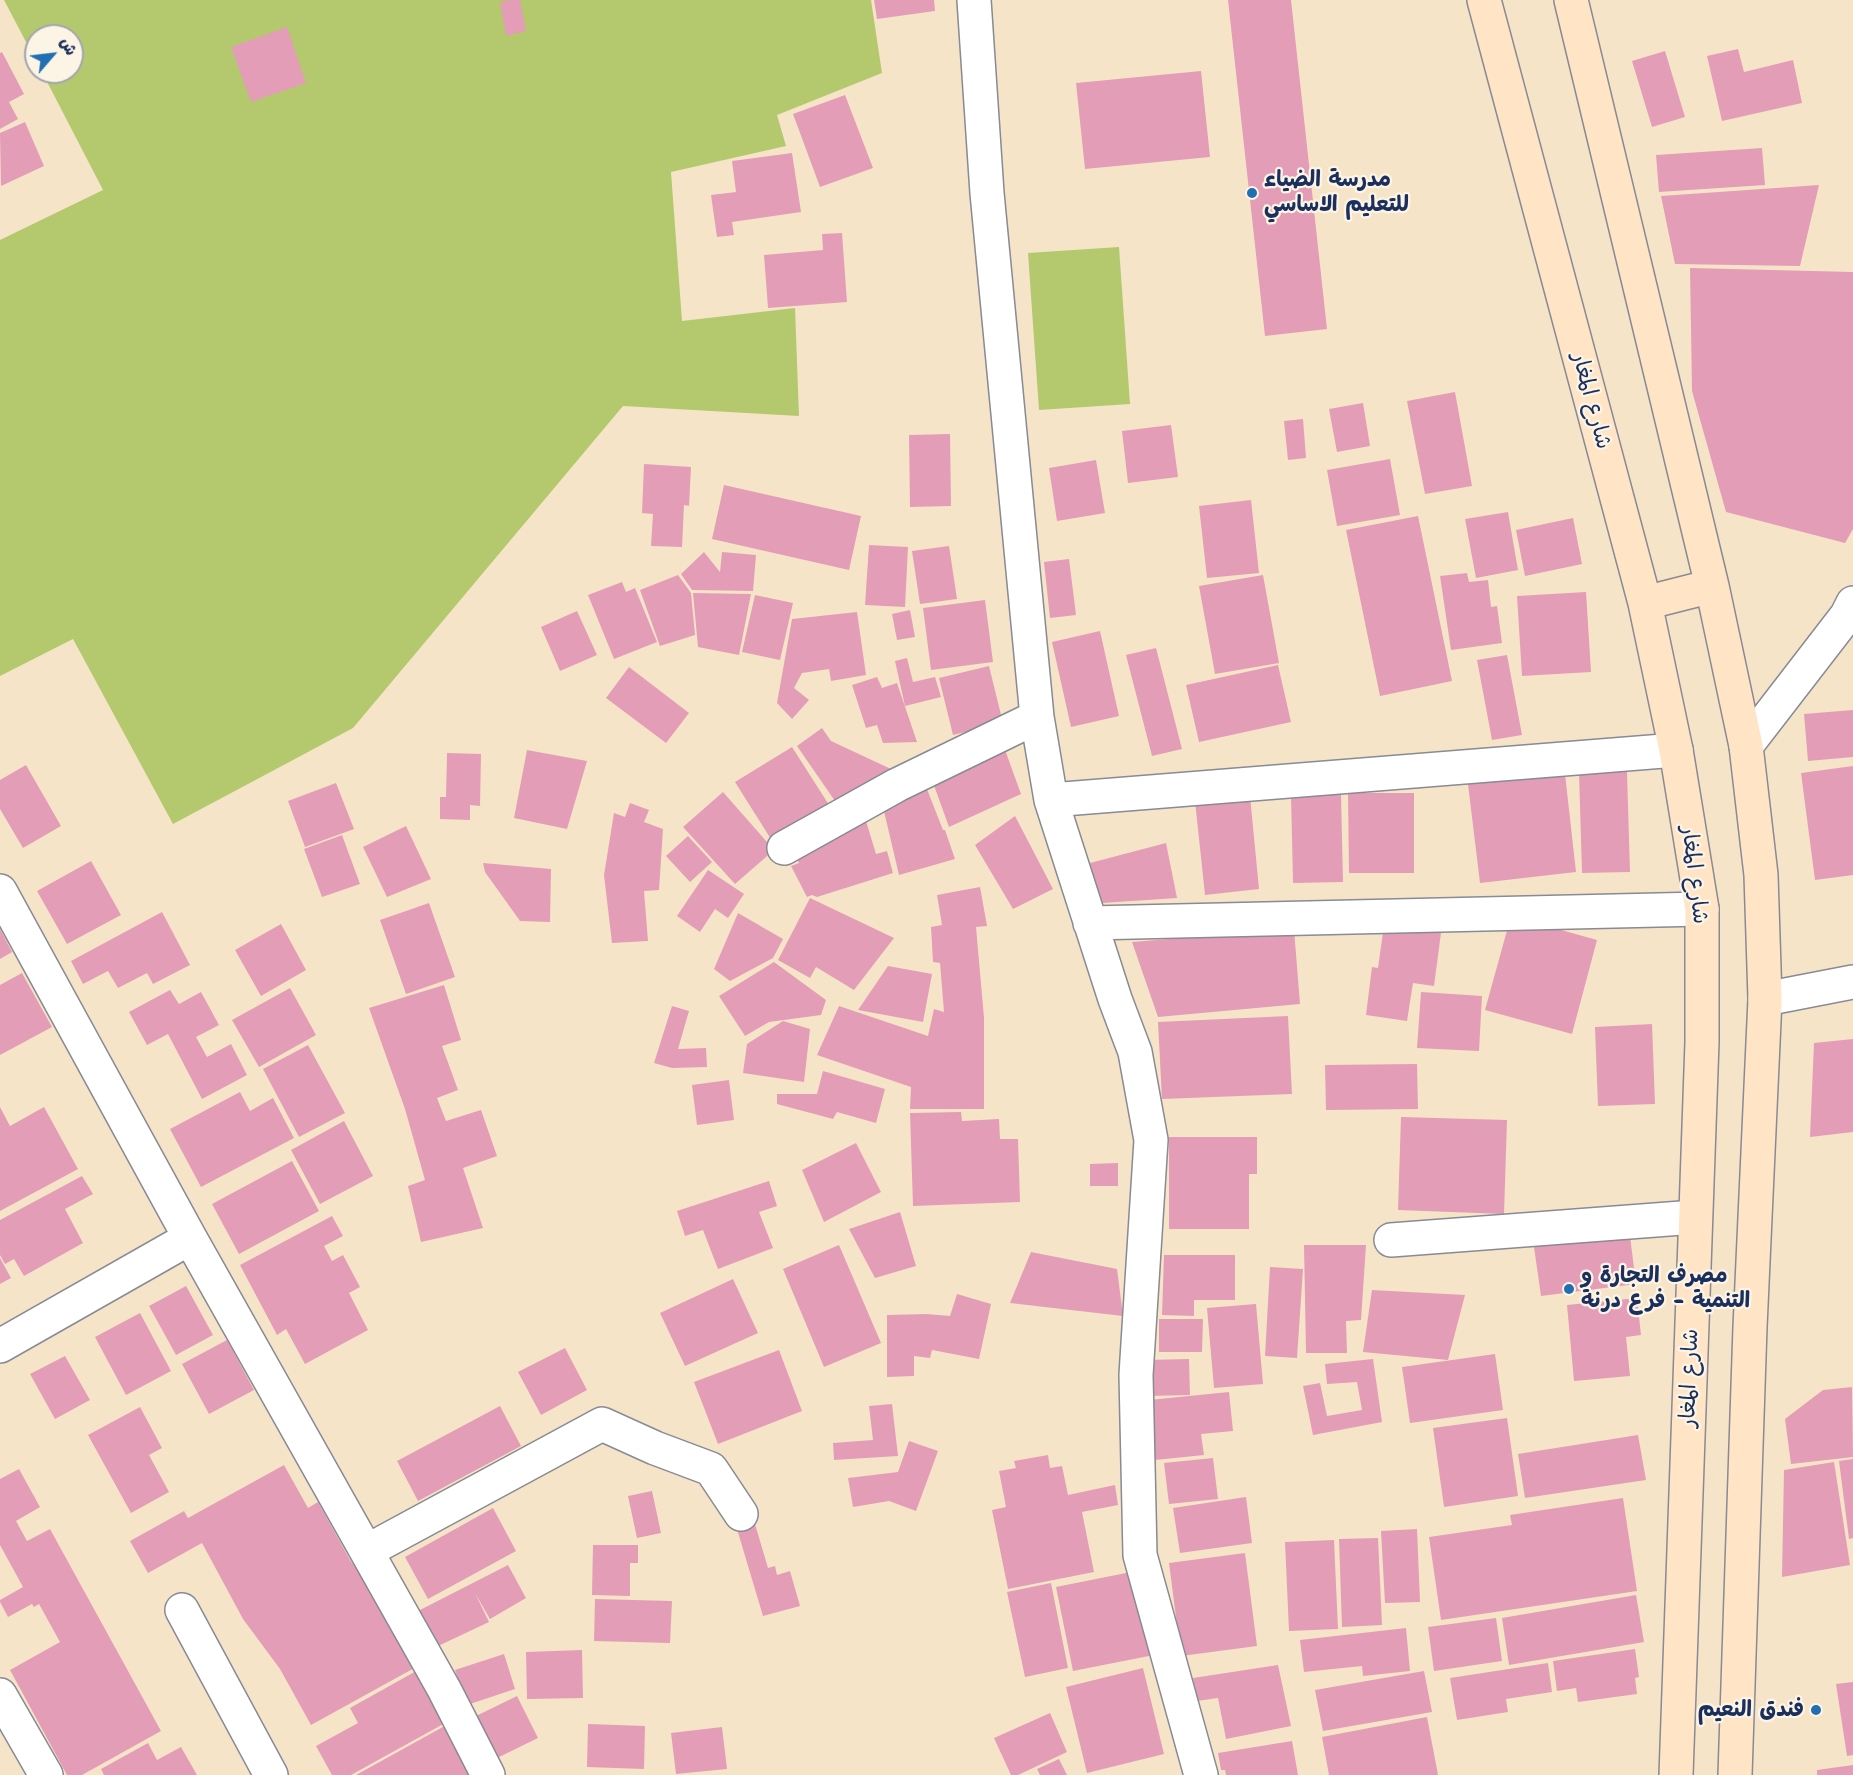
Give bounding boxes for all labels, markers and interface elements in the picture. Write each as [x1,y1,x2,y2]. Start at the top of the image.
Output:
north arrow [24,24,84,84]
text: ش [55,34,82,59]
place label: مدرسة الضياء للتعليم الاساسي [1264,167,1409,218]
marker: مدرسة الضياء للتعليم الاساسي [1245,186,1259,200]
street label: شارع المغار [1565,350,1617,452]
street label: شارع المغار [1675,824,1713,926]
place label: مصرف التجارة و التنمية - فرع درنة [1581,1263,1750,1314]
marker: مصرف التجارة و التنمية - فرع درنة [1562,1282,1576,1296]
street label: شارع المغار [1675,1328,1705,1428]
place label: فندق النعيم [1698,1697,1804,1723]
marker: فندق النعيم [1809,1703,1823,1717]

